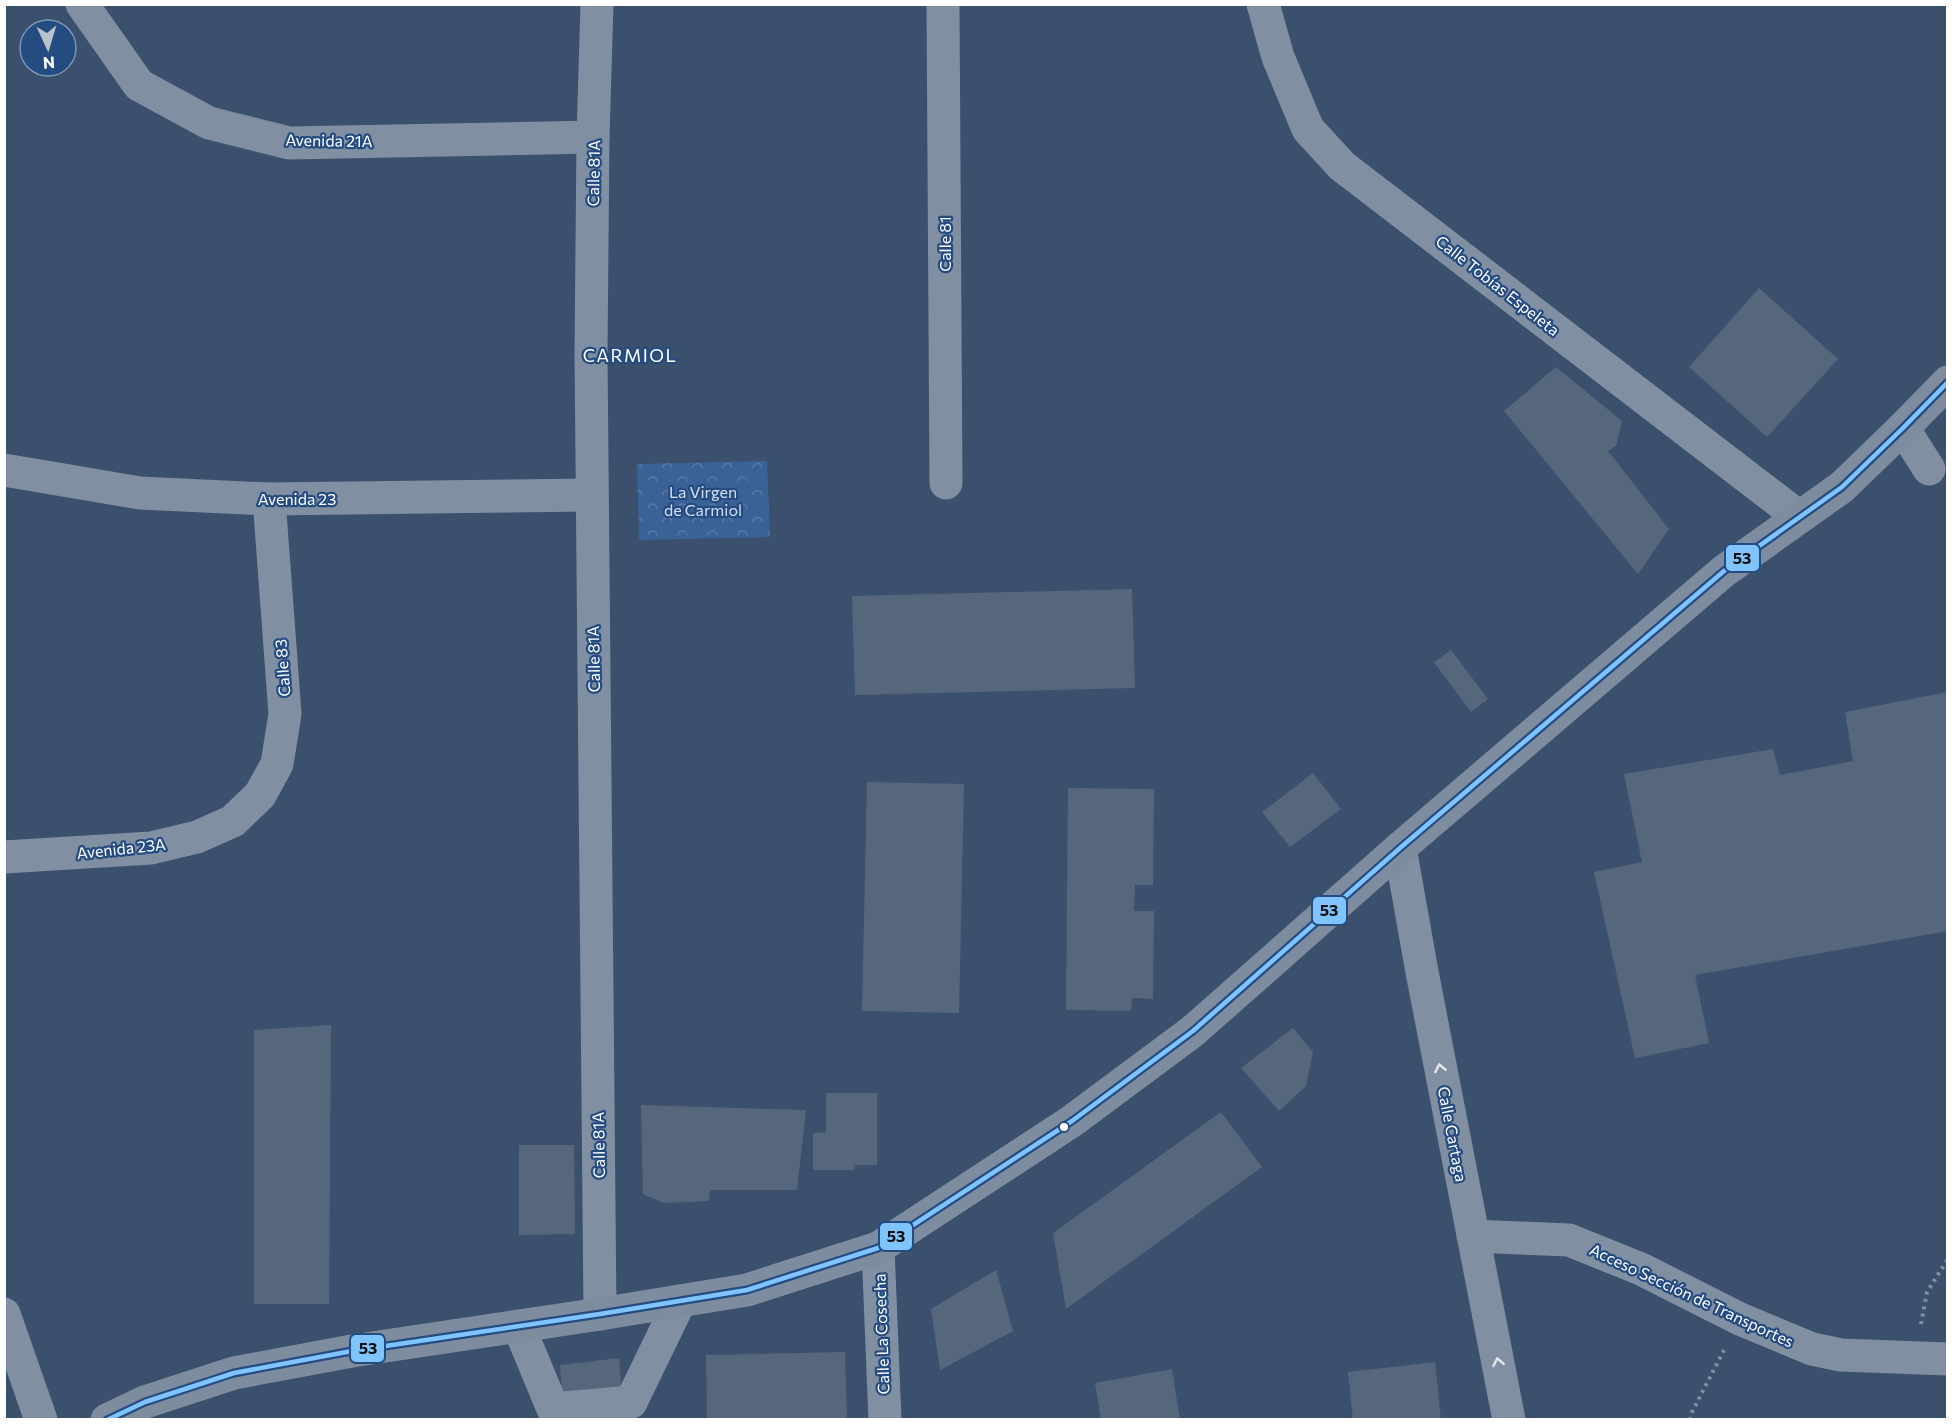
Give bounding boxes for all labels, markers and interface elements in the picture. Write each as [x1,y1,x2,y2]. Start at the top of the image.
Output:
north arrow [18,18,78,78]
text: N [42,54,56,73]
street label: Avenida 21A [285,130,373,150]
street label: Calle 81A [583,140,603,206]
street label: Calle 81 [935,216,954,272]
street label: Calle Tobías Espeleta [1432,231,1564,339]
district label: CARMIOL [583,344,677,366]
park label: La Virgen de Carmiol [664,482,742,519]
street label: Avenida 23 [258,489,336,508]
line badge: 53 [1725,544,1760,572]
text: 53 [1733,548,1751,567]
street label: Calle 81A [583,626,603,692]
street label: Calle 83 [271,639,293,697]
street label: Avenida 23A [76,834,166,862]
line badge: 53 [1312,896,1347,925]
text: 53 [1320,900,1338,919]
one-way arrow [1434,1063,1447,1073]
street label: Calle Cartaga [1434,1085,1472,1183]
street label: Calle 81A [588,1112,608,1178]
unlabelled marker [1058,1121,1070,1133]
line badge: 53 [879,1222,913,1251]
text: 53 [887,1226,905,1245]
street label: Acceso Sección de Transportes [1587,1239,1797,1351]
street label: Calle La Cosecha [869,1273,893,1395]
line badge: 53 [350,1334,385,1363]
text: 53 [359,1338,377,1357]
one-way arrow [1492,1357,1505,1367]

